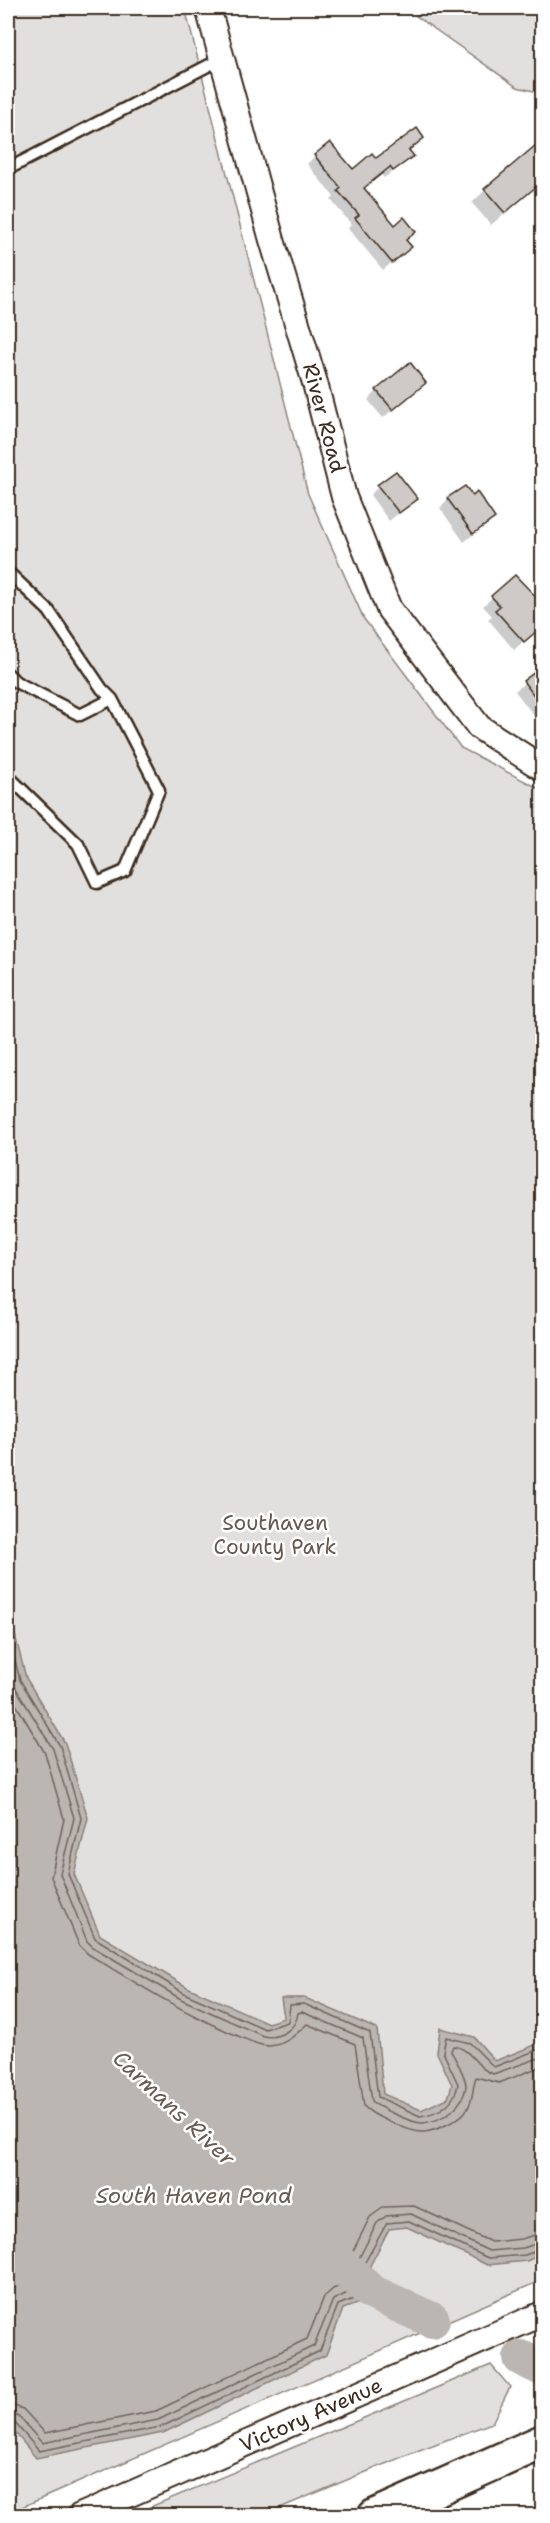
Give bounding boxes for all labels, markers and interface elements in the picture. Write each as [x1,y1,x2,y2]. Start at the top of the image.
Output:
street label: River Road [296,360,352,476]
park label: Southaven County Park [214,1509,336,1561]
water label: Carmans River [107,2044,242,2173]
water label: South Haven Pond [96,2181,292,2210]
street label: Victory Avenue [235,2371,387,2459]

